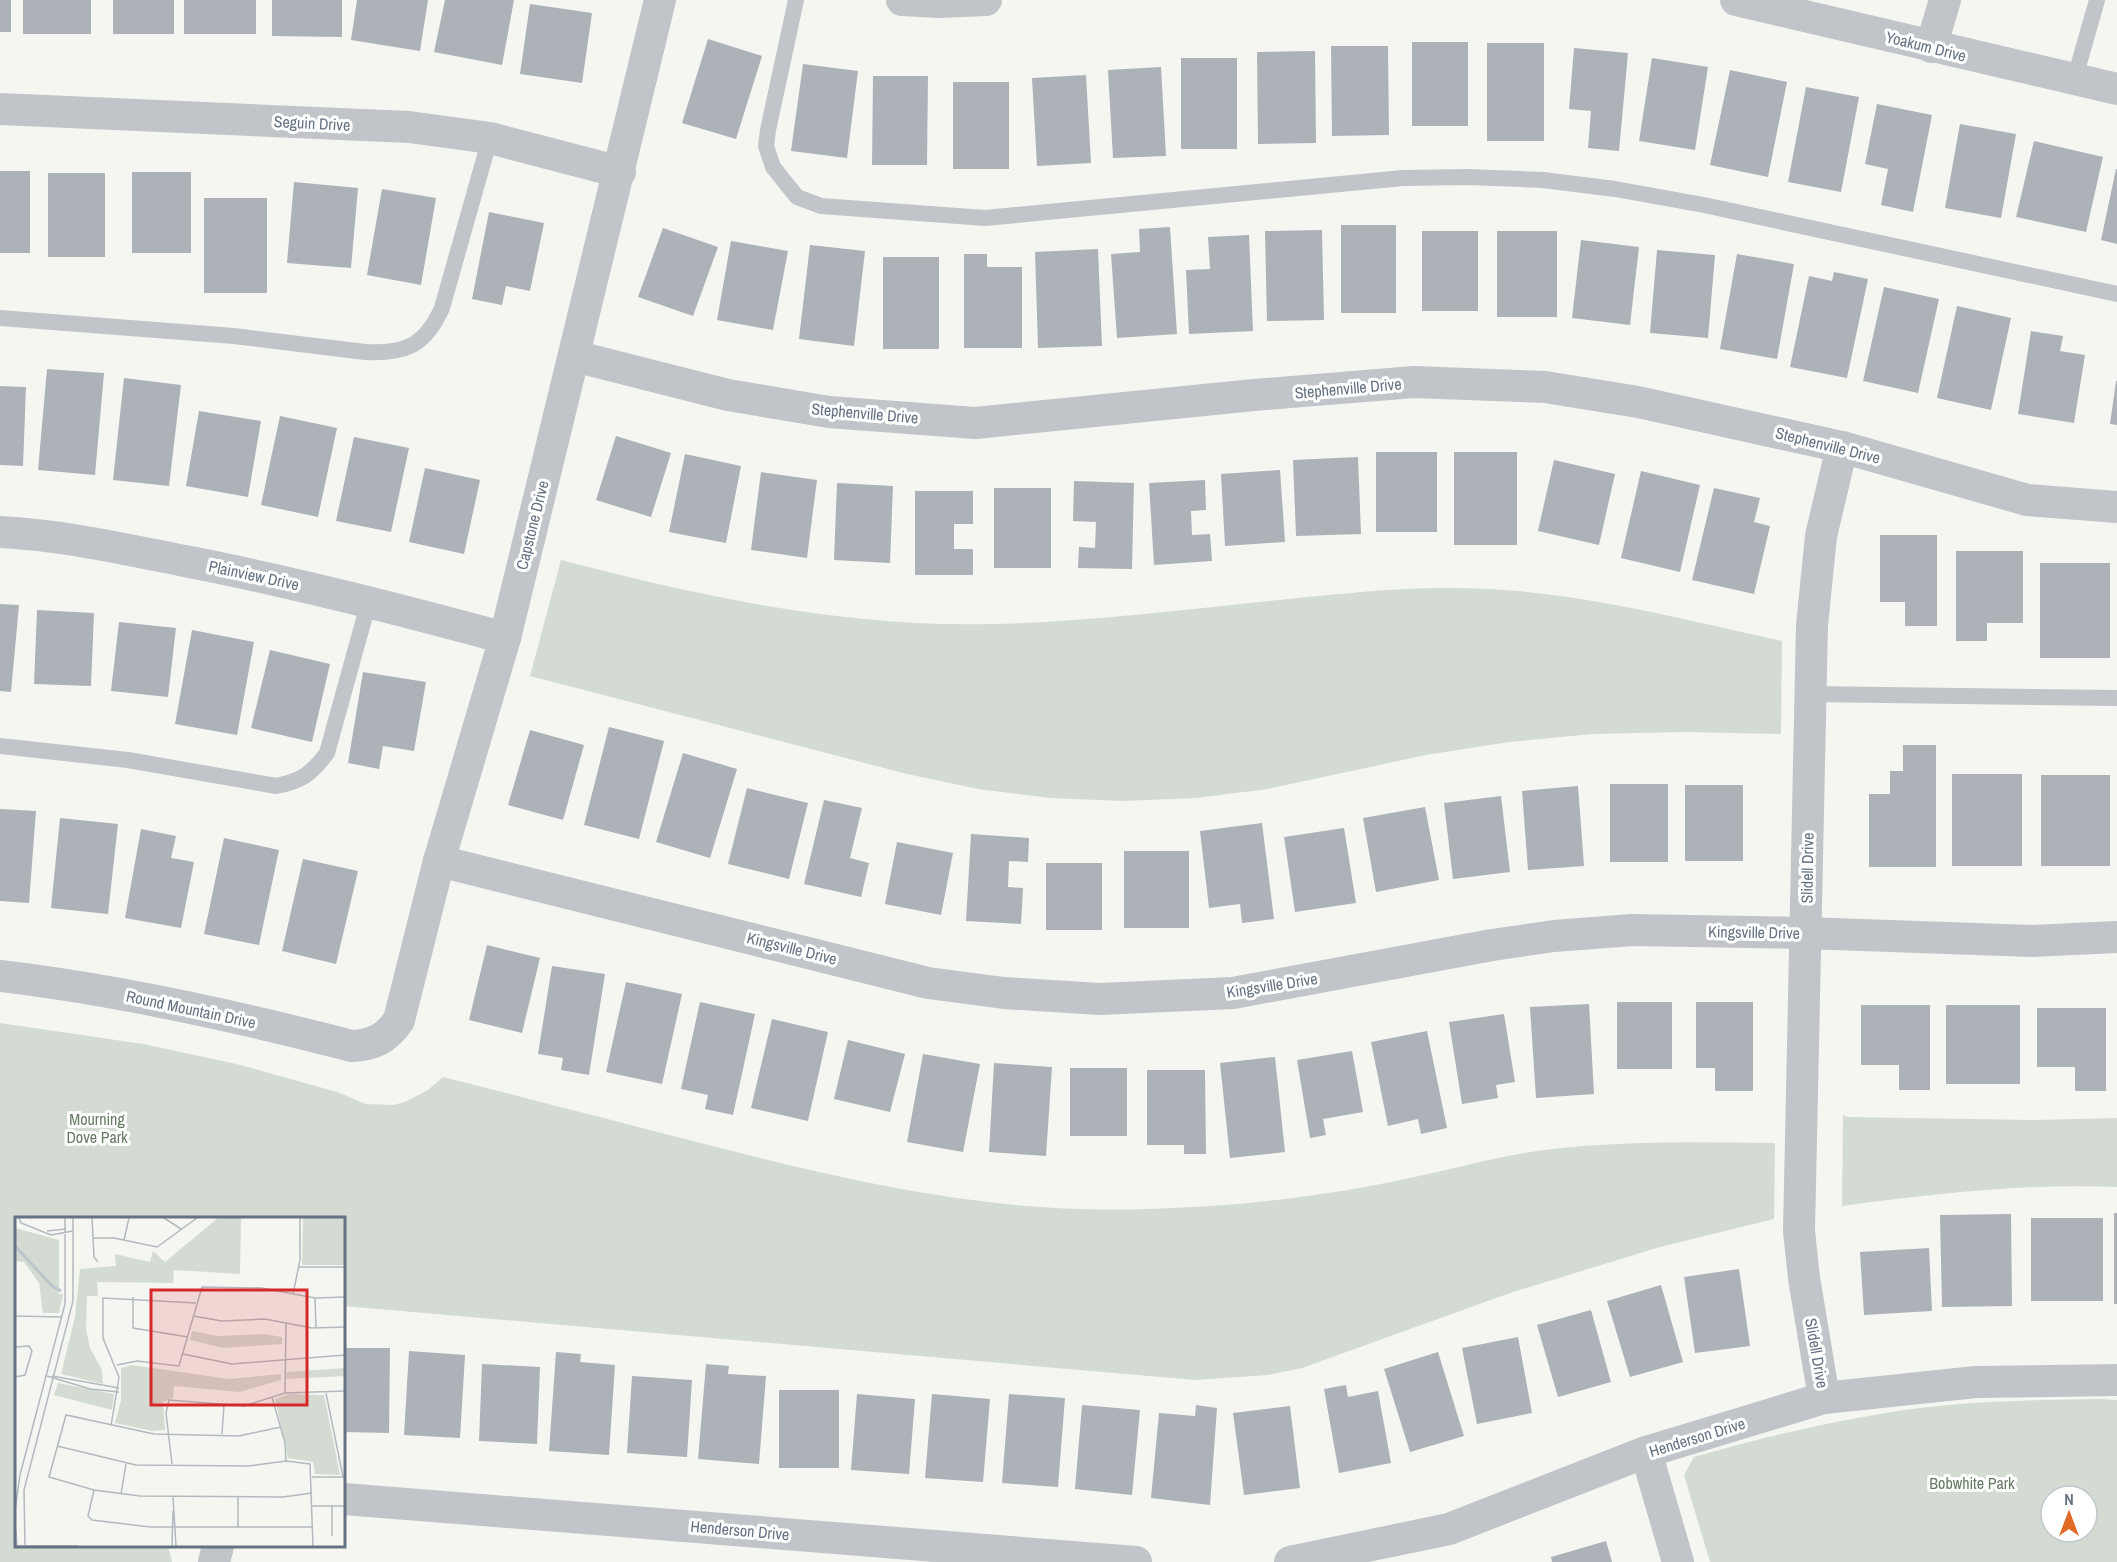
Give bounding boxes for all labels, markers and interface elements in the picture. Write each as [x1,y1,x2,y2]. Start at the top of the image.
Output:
street label: Yoakum Drive [1884,25,1968,67]
street label: Seguin Drive [273,110,351,136]
street label: Stephenville Drive [1294,372,1402,404]
street label: Stephenville Drive [811,397,919,429]
street label: Stephenville Drive [1773,421,1883,469]
street label: Capstone Drive [510,478,554,572]
street label: Plainview Drive [207,555,301,595]
street label: Slidell Drive [1795,832,1819,904]
street label: Kingsville Drive [1708,920,1800,944]
street label: Kingsville Drive [745,926,839,970]
street label: Kingsville Drive [1225,967,1319,1003]
street label: Round Mountain Drive [124,985,258,1033]
park label: Mourning Dove Park [66,1108,128,1148]
inset map [15,1217,345,1547]
street label: Slidell Drive [1800,1316,1834,1390]
street label: Henderson Drive [1646,1412,1748,1462]
park label: Bobwhite Park [1929,1472,2015,1494]
north arrow [2039,1484,2099,1544]
text: N [2064,1488,2074,1510]
street label: Henderson Drive [690,1515,790,1545]

